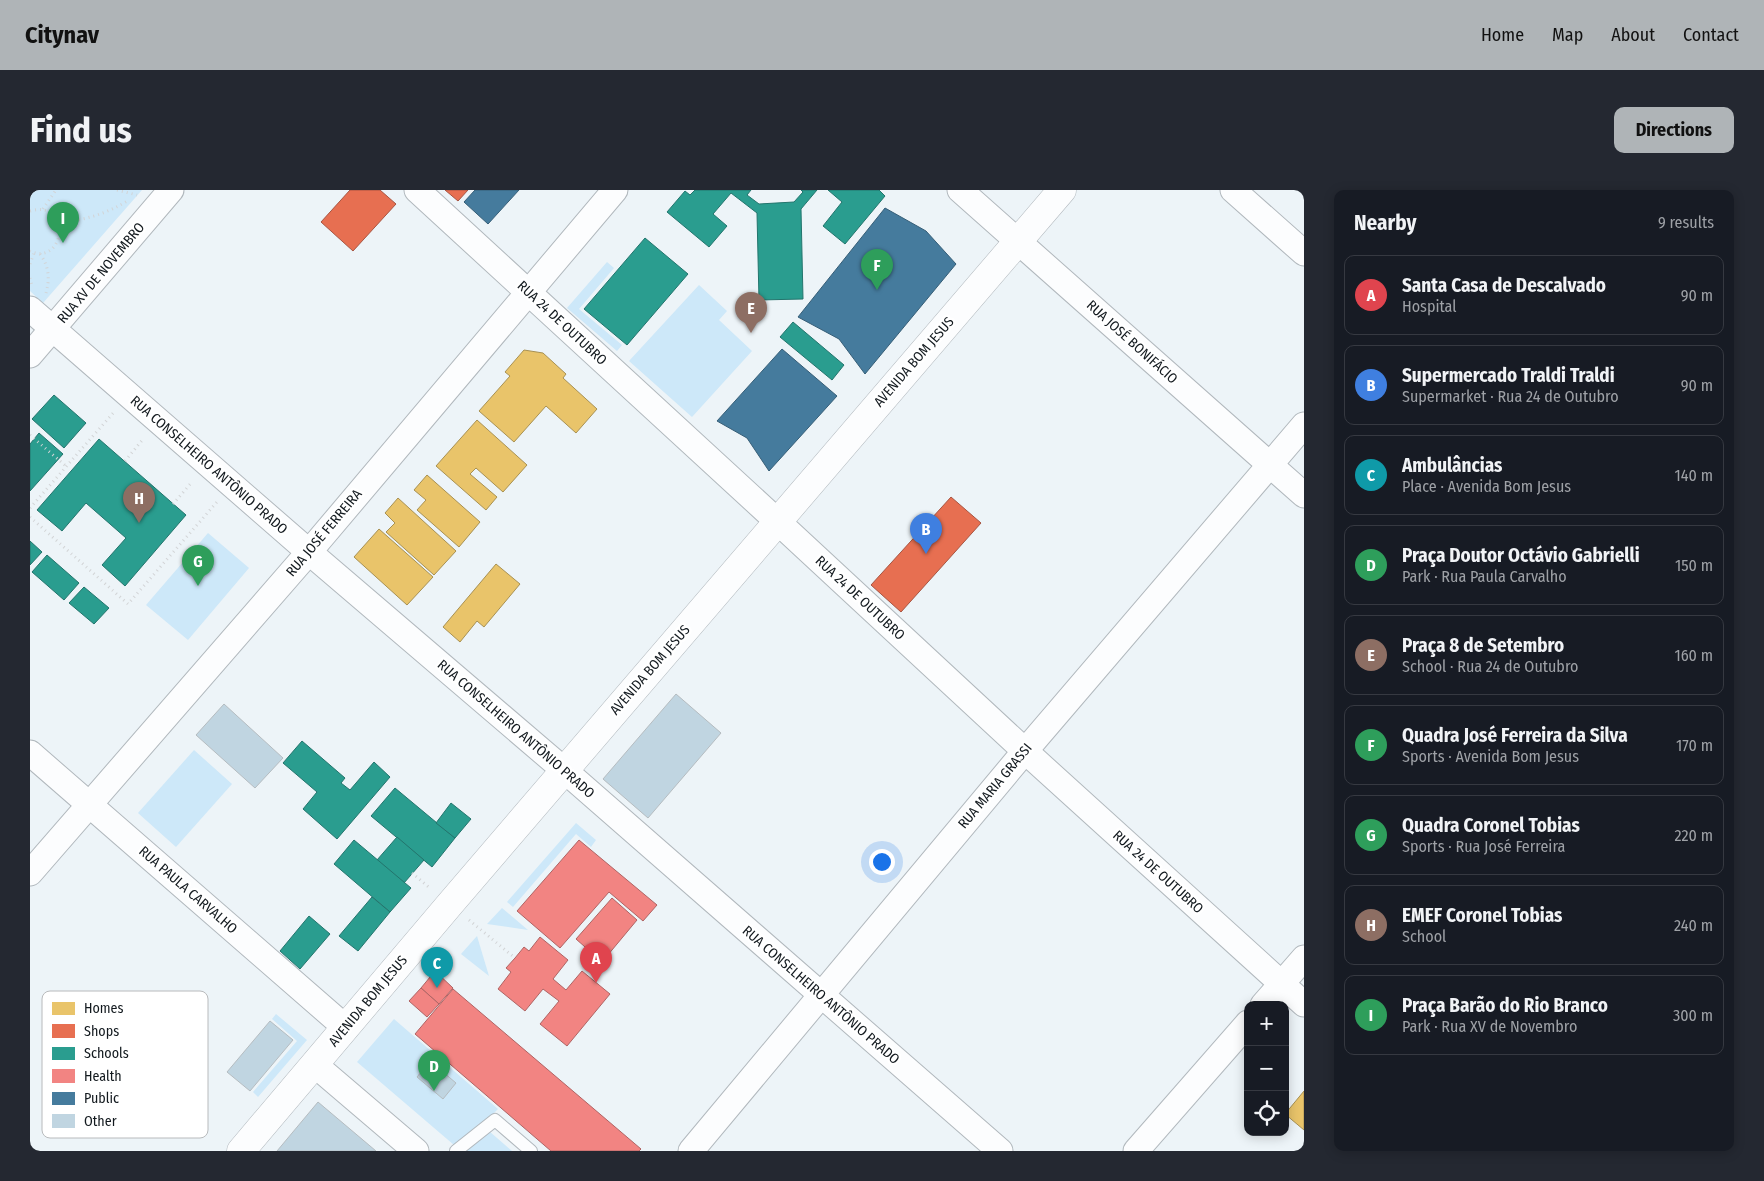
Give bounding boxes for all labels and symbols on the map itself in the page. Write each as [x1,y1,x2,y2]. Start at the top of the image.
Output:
pin: I [47,202,79,243]
street label: RUA XV DE NOVEMBRO [54,219,148,327]
pin: F [861,249,893,290]
street label: RUA 24 DE OUTUBRO [514,277,610,369]
pin: E [735,292,767,333]
street label: RUA JOSÉ BONIFÁCIO [1083,296,1182,387]
street label: AVENIDA BOM JESUS [870,314,958,410]
street label: RUA CONSELHEIRO ANTÔNIO PRADO [127,392,291,538]
pin: H [123,482,155,523]
street label: RUA JOSÉ FERREIRA [282,485,366,580]
pin: B [910,513,942,554]
pin: G [182,545,214,586]
street label: RUA 24 DE OUTUBRO [812,552,908,644]
street label: AVENIDA BOM JESUS [606,622,694,718]
street label: RUA CONSELHEIRO ANTÔNIO PRADO [434,655,599,802]
street label: RUA MARIA GRASSI [954,740,1036,832]
street label: RUA 24 DE OUTUBRO [1109,827,1207,917]
street label: RUA PAULA CARVALHO [135,843,241,938]
your location [869,849,895,875]
street label: RUA CONSELHEIRO ANTÔNIO PRADO [739,921,904,1068]
pin: A [580,942,612,983]
pin: C [421,947,453,988]
street label: AVENIDA BOM JESUS [325,952,411,1050]
legend [42,991,208,1138]
text: Homes [84,1000,124,1017]
text: Shops [84,1023,119,1040]
text: Schools [84,1045,129,1062]
pin: D [418,1050,450,1091]
text: Health [84,1068,122,1085]
text: Public [84,1090,119,1107]
text: Other [84,1113,117,1130]

